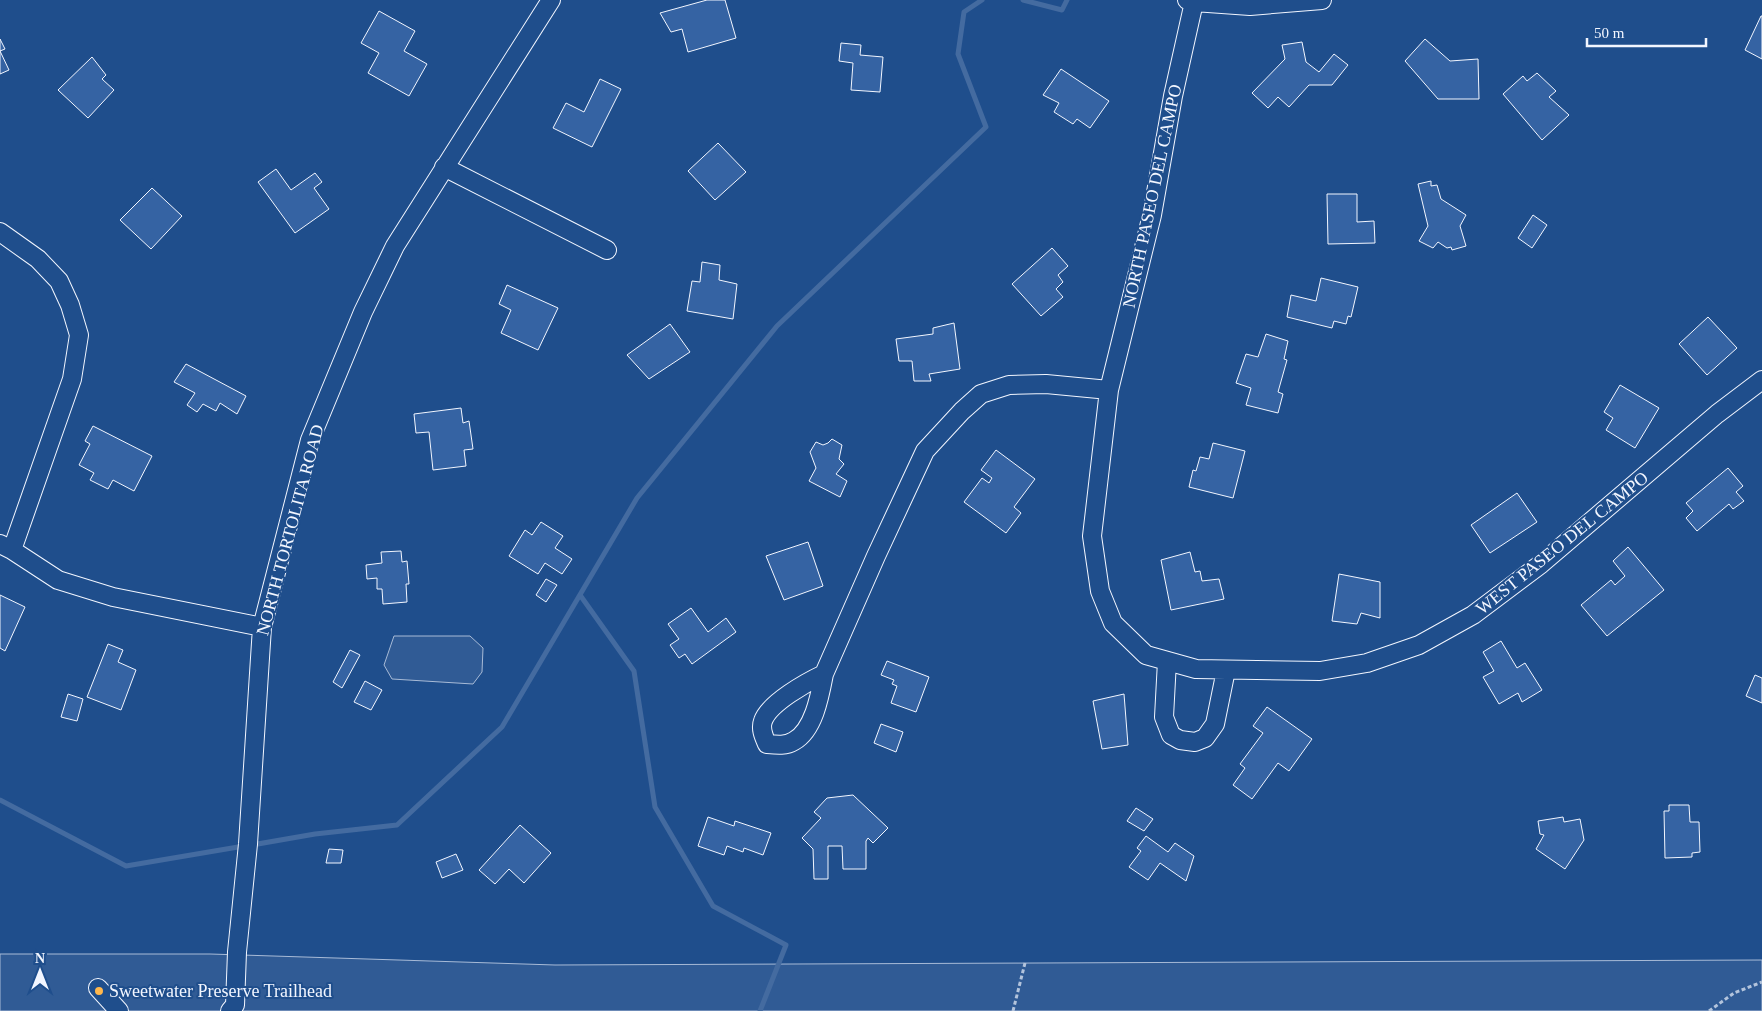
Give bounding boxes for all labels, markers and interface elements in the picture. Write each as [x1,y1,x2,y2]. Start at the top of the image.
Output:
scale bar [1587,15,1706,47]
text: 50 m [1594,25,1625,41]
street label: NORTH PASEO DEL CAMPO [1119,82,1185,310]
street label: NORTH TORTOLITA ROAD [252,422,328,638]
street label: WEST PASEO DEL CAMPO [1472,467,1652,619]
north arrow [15,946,65,996]
text: N [35,951,45,966]
place label: Sweetwater Preserve Trailhead [109,981,332,1001]
marker: Sweetwater Preserve Trailhead [93,985,105,997]

